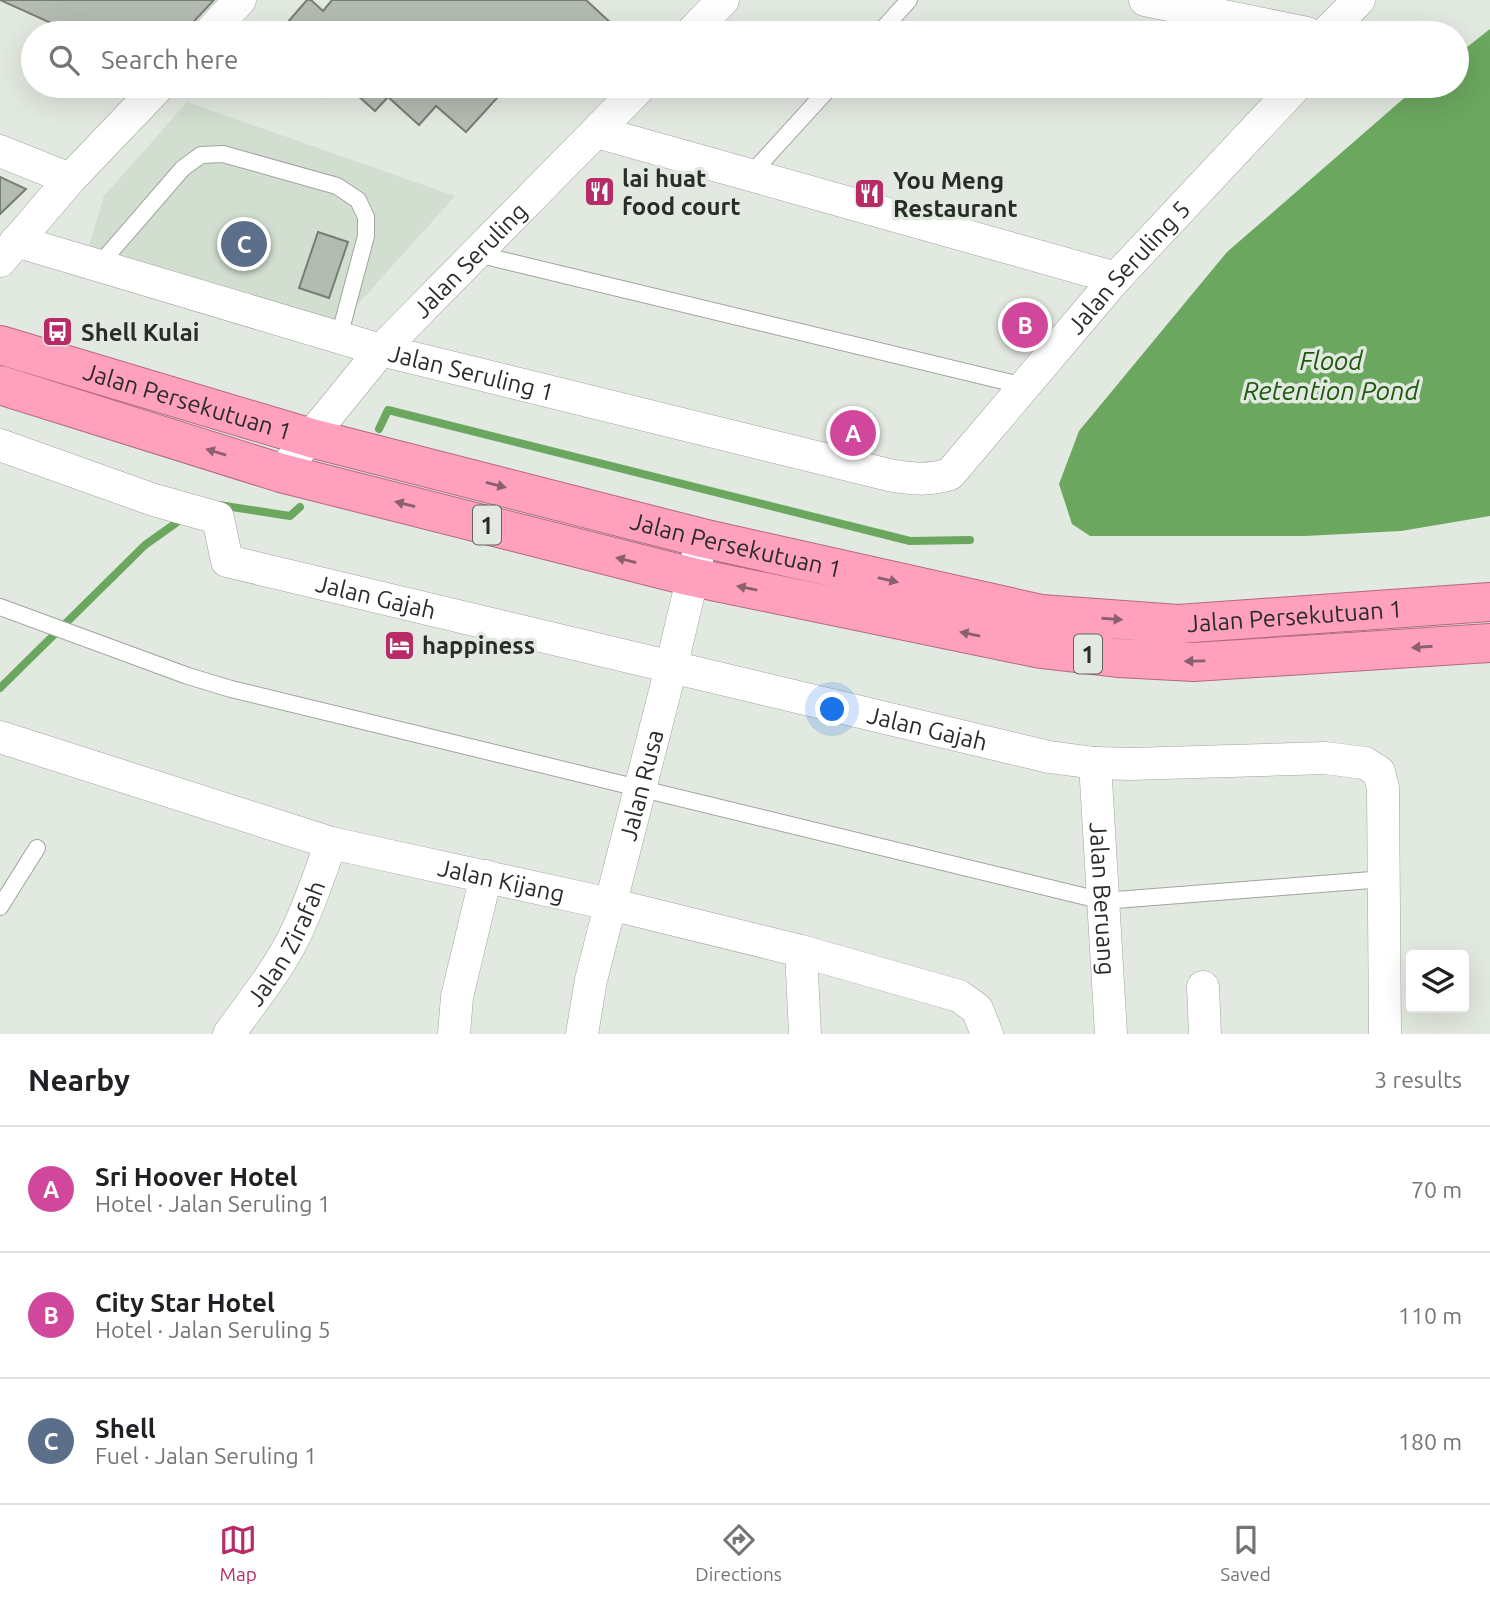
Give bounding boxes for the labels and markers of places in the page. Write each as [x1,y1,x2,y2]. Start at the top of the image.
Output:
place label: lai huat food court [622,165,741,220]
place label: You Meng Restaurant [893,167,1018,222]
restaurant icon: lai huat food court [582,175,616,209]
restaurant icon: You Meng Restaurant [853,177,887,211]
pin: C [221,218,267,270]
pin: B [1002,299,1048,351]
bus stop icon: Shell Kulai [41,315,75,349]
place label: Shell Kulai [81,319,199,346]
pin: A [830,407,876,459]
hotel icon: happiness [382,628,416,662]
place label: happiness [422,632,535,659]

